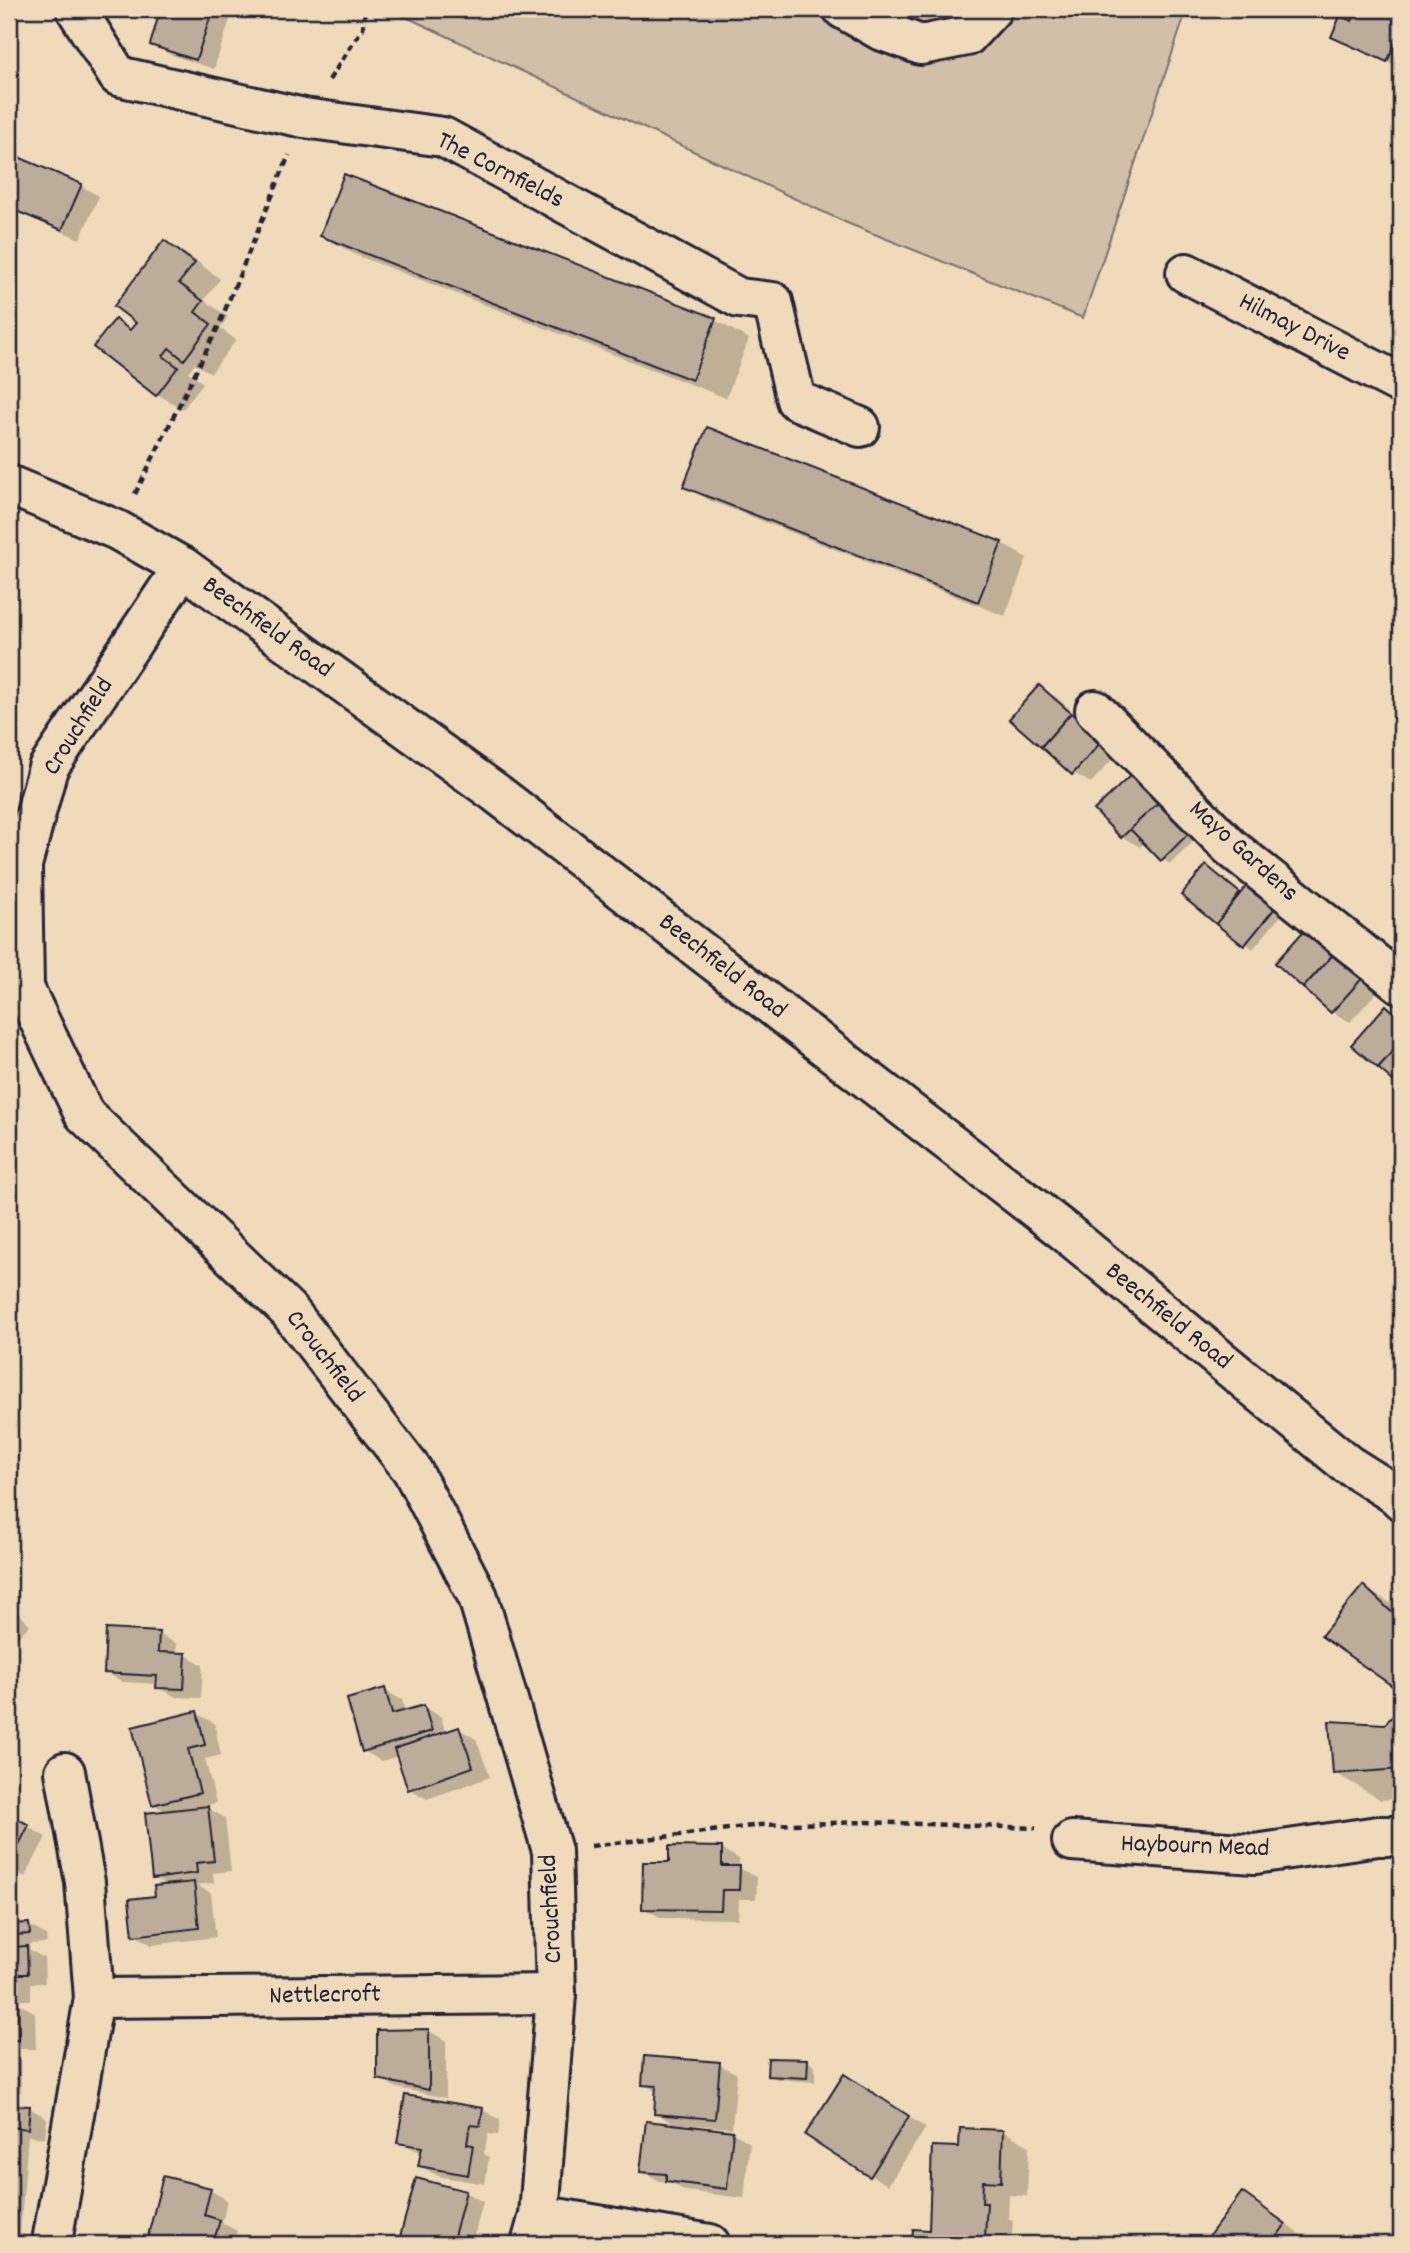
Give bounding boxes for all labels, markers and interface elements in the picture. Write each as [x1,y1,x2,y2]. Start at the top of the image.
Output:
street label: The Cornfields [430,123,570,219]
street label: Hilmay Drive [1232,284,1356,372]
street label: Beechfield Road [194,568,340,688]
street label: Crouchfield [34,671,124,783]
street label: Mayo Gardens [1180,792,1306,912]
street label: Beechfield Road [650,905,794,1029]
street label: Beechfield Road [1097,1254,1239,1380]
street label: Crouchfield [276,1302,372,1412]
street label: Haybourn Mead [1120,1826,1270,1868]
street label: Crouchfield [531,1853,573,1965]
street label: Nettlecroft [269,1977,381,2015]

